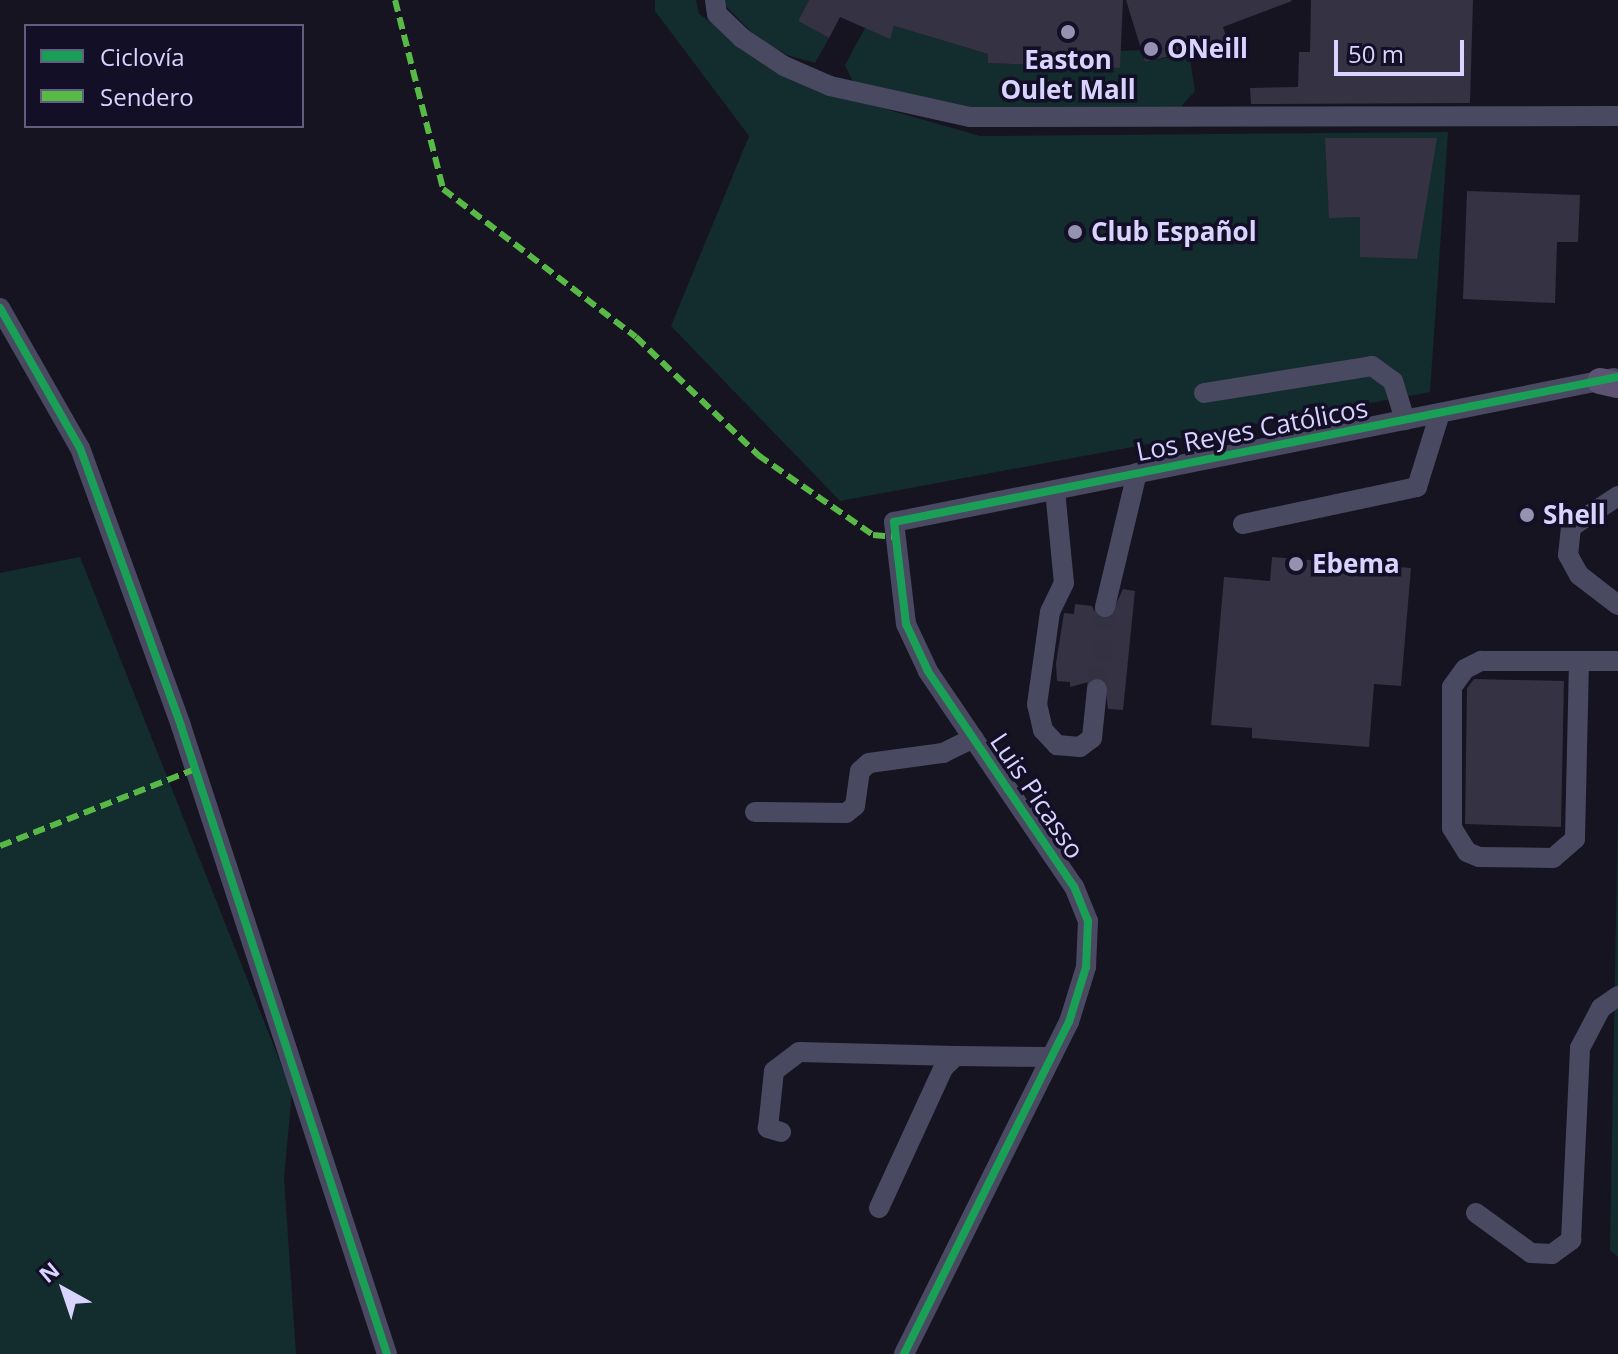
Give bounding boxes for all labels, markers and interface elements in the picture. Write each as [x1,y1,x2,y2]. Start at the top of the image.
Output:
marker: Easton Oulet Mall [1059,23,1077,41]
legend [24,24,304,128]
scale bar [1338,24,1468,74]
place label: ONeill [1167,33,1248,65]
text: 50 m [1348,37,1404,70]
text: Ciclovía [100,40,185,73]
marker: ONeill [1142,40,1160,58]
place label: Easton Oulet Mall [1000,44,1136,106]
text: Sendero [100,80,194,113]
place label: Club Español [1091,216,1257,248]
marker: Club Español [1066,223,1084,241]
street label: Los Reyes Católicos [1134,392,1370,468]
place label: Shell [1543,499,1606,531]
marker: Shell [1518,506,1536,524]
place label: Ebema [1312,548,1400,580]
marker: Ebema [1287,555,1305,573]
street label: Luis Picasso [984,727,1090,865]
north arrow [24,1250,104,1330]
text: N [32,1254,65,1289]

